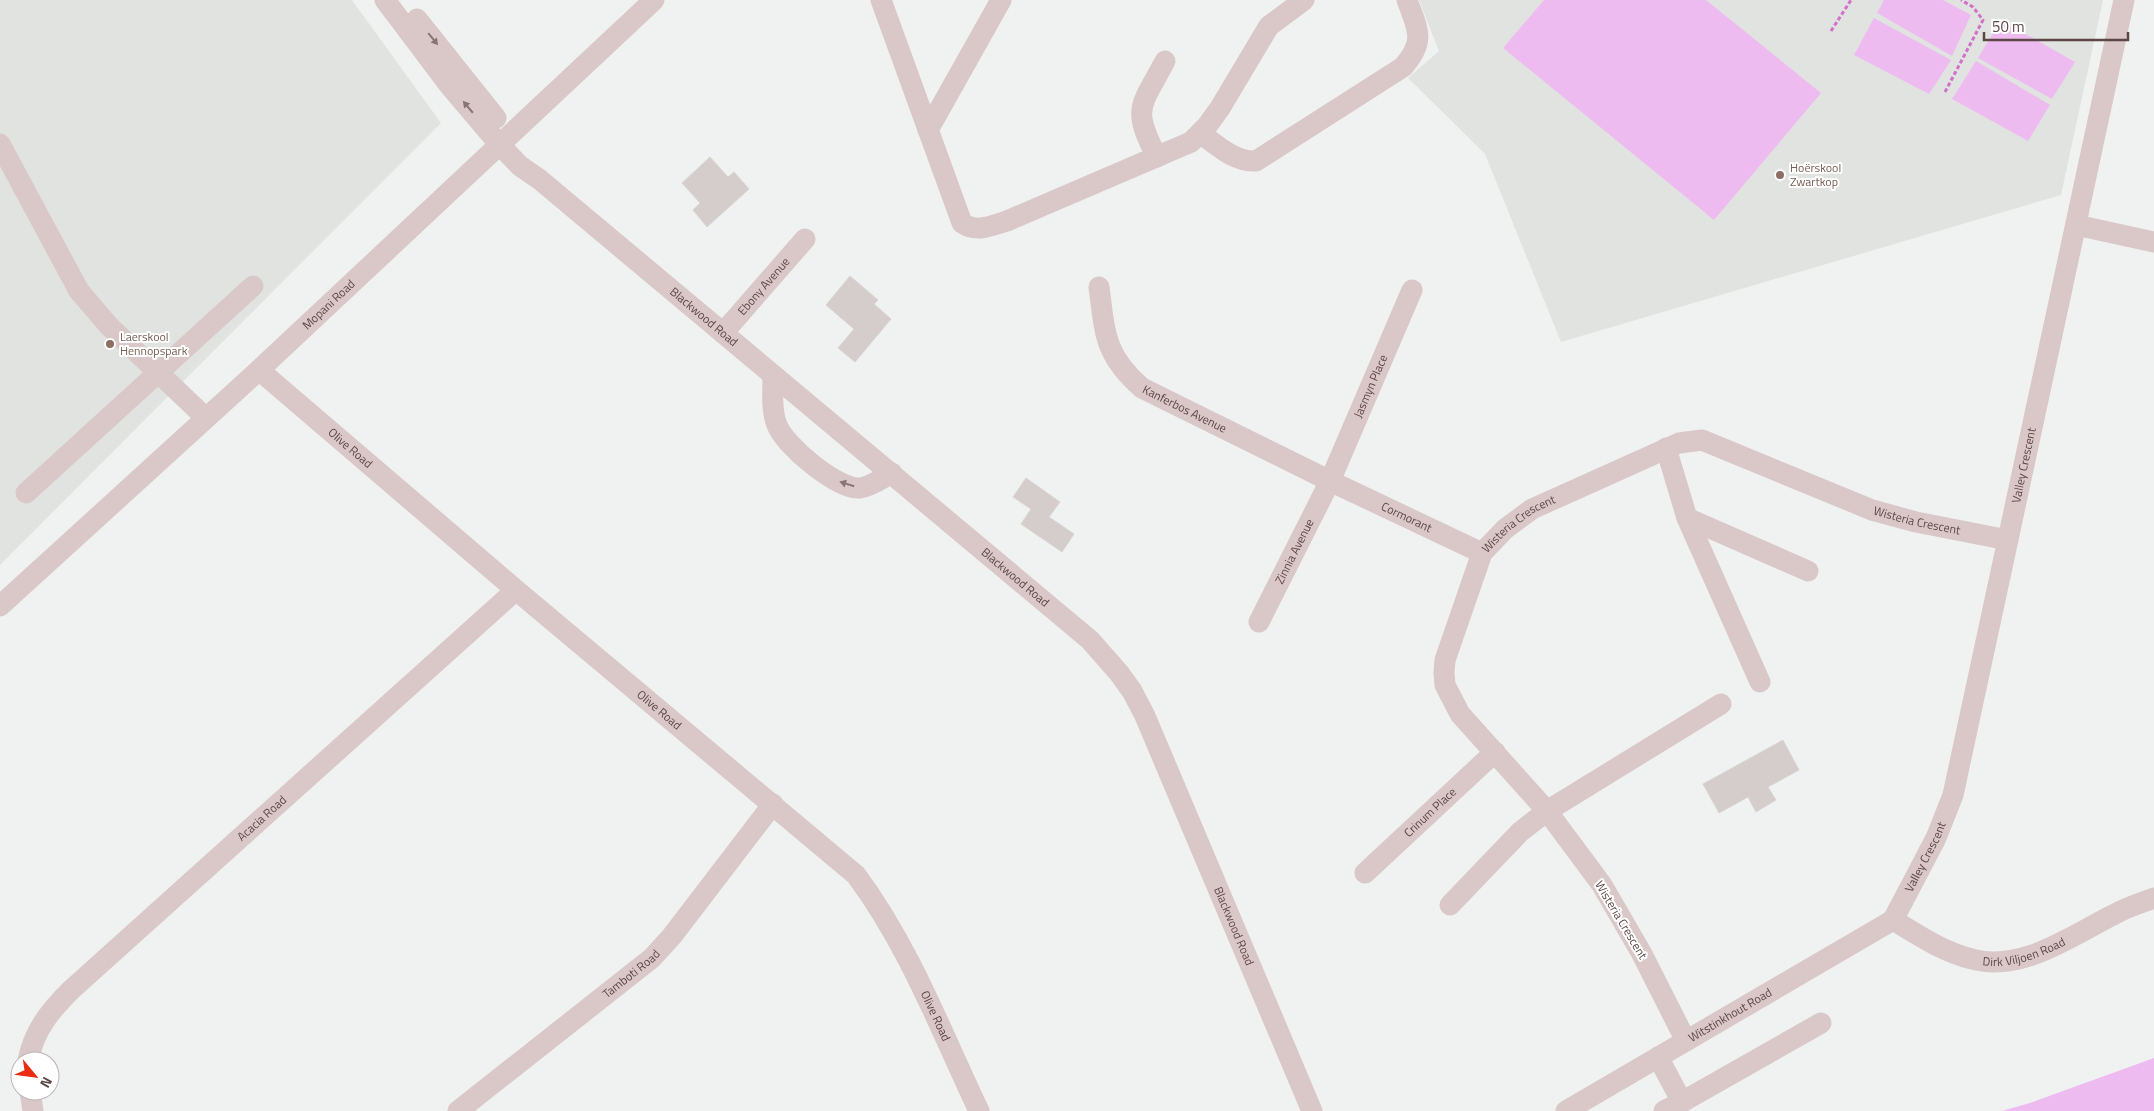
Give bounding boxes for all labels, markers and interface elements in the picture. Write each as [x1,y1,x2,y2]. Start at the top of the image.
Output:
scale bar [1984,10,2128,42]
text: 50 m [1992,15,2025,38]
one-way arrow [427,32,438,45]
one-way arrow [463,101,474,113]
place label: Hoërskool Zwartkop [1790,158,1841,191]
marker: Hoërskool Zwartkop [1774,169,1786,181]
street label: Ebony Avenue [733,253,794,319]
street label: Mopani Road [298,275,359,334]
street label: Blackwood Road [666,282,742,351]
place label: Laerskool Hennopspark [120,327,188,360]
marker: Laerskool Hennopspark [104,338,116,350]
street label: Jasmyn Place [1348,351,1392,421]
street label: Kanferbos Avenue [1139,380,1230,437]
street label: Olive Road [324,423,377,472]
street label: Valley Crescent [2006,425,2041,505]
one-way arrow [839,480,854,488]
street label: Wisteria Crescent [1477,489,1559,557]
street label: Cormorant [1378,497,1436,537]
street label: Wisteria Crescent [1872,501,1963,540]
street label: Zinnia Avenue [1270,515,1318,587]
street label: Blackwood Road [977,543,1054,611]
street label: Olive Road [633,685,686,734]
street label: Crinum Place [1399,783,1460,841]
street label: Acacia Road [232,791,290,846]
street label: Valley Crescent [1899,818,1951,895]
street label: Wisteria Crescent [1590,877,1653,963]
street label: Blackwood Road [1209,884,1259,968]
street label: Dirk Viljoen Road [1982,932,2068,971]
street label: Tamboti Road [598,945,664,1003]
street label: Witstinkhout Road [1684,983,1775,1047]
street label: Olive Road [916,987,956,1044]
north arrow [10,1051,60,1101]
text: N [35,1073,58,1092]

